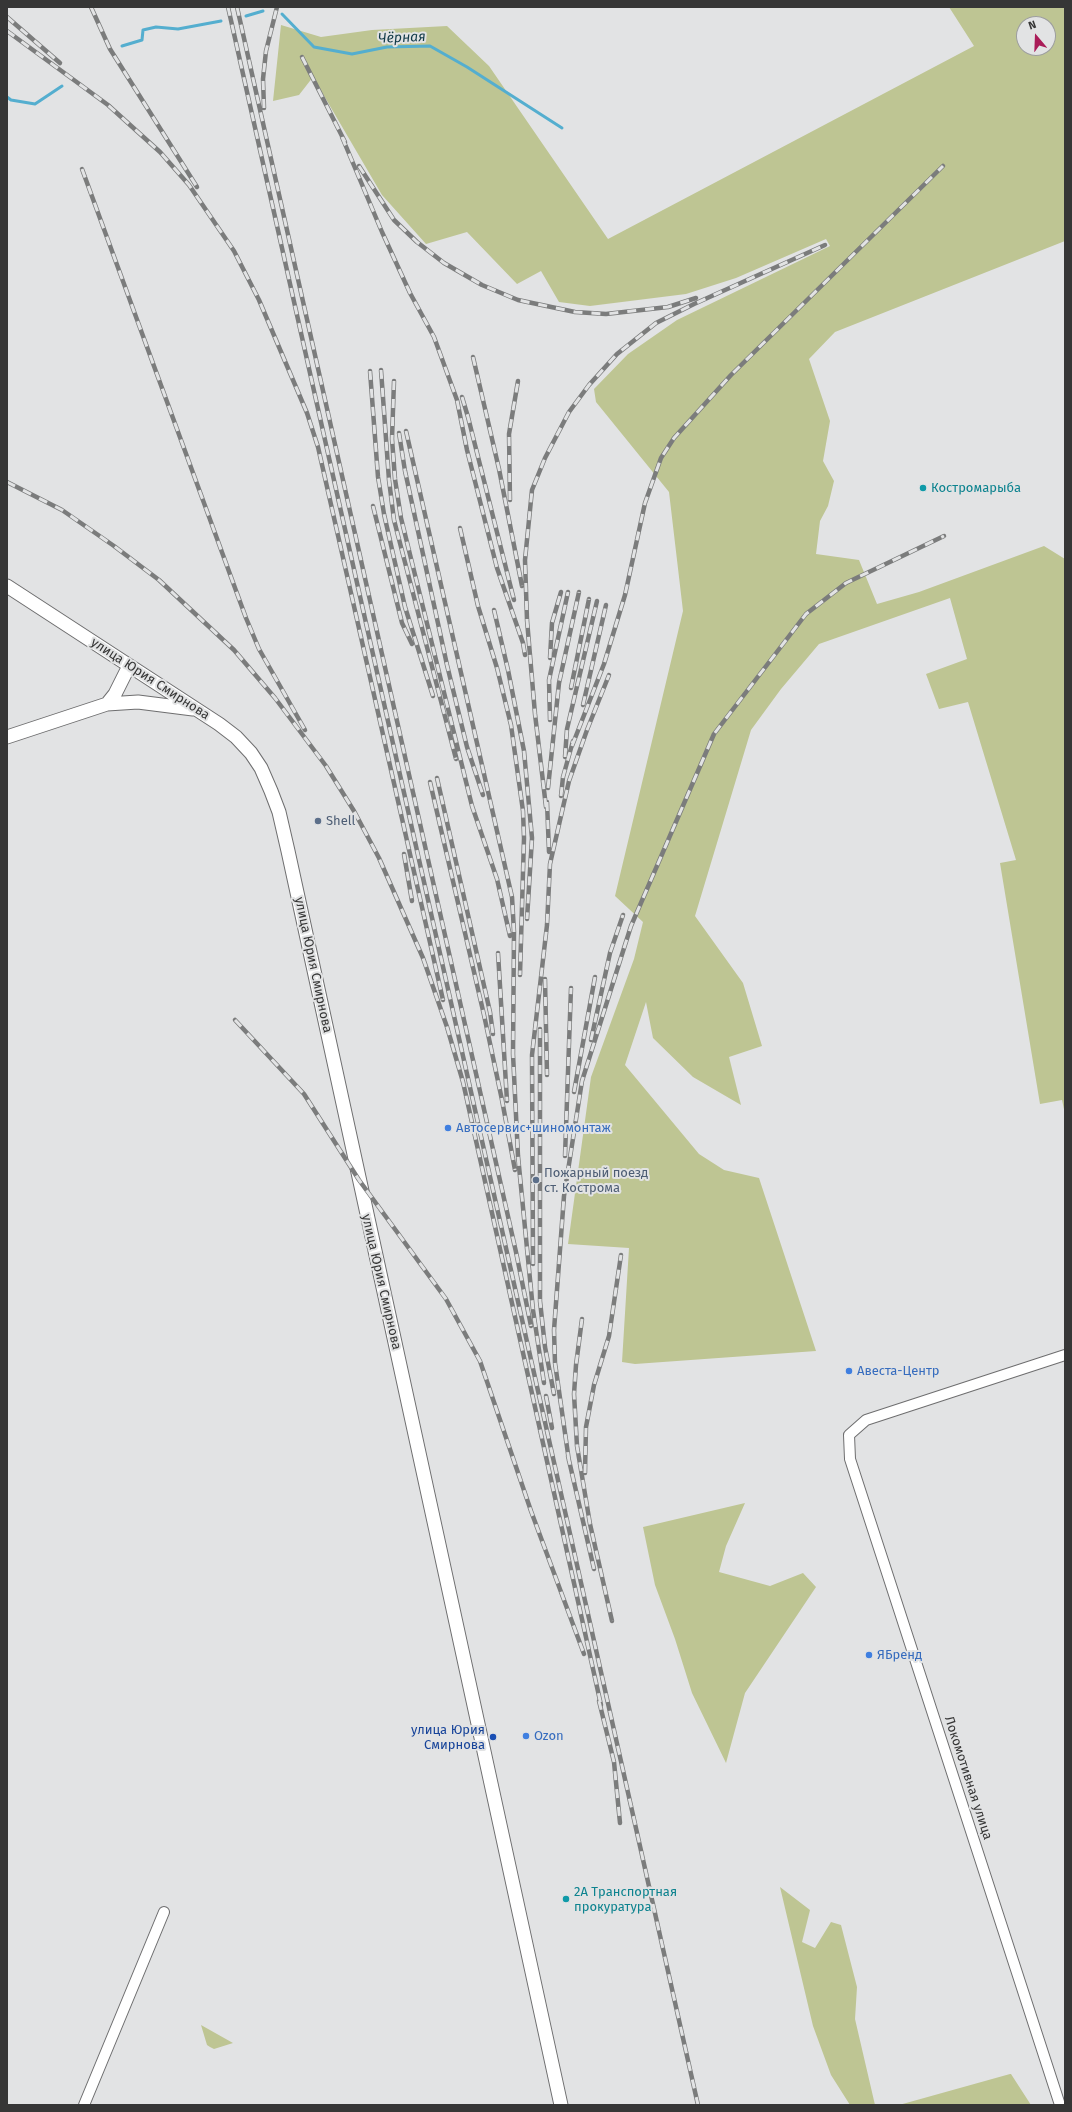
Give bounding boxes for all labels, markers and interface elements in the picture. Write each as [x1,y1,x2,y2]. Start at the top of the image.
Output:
north arrow [1016,16,1056,56]
text: N [1027,18,1038,32]
water label: Чёрная [378,29,426,47]
place label: Костромарыба [931,480,1021,496]
marker: Костромарыба [918,483,928,493]
street label: улица Юрия Смирнова [88,635,212,723]
place label: Shell [326,813,355,829]
marker: Shell [313,816,323,826]
street label: улица Юрия Смирнова [291,896,335,1034]
place label: Автосервис+шиномонтаж [456,1120,611,1136]
marker: Автосервис+шиномонтаж [443,1123,453,1133]
place label: Пожарный поезд ст. Кострома [544,1165,648,1196]
marker: Пожарный поезд ст. Кострома [531,1175,541,1185]
street label: улица Юрия Смирнова [358,1213,404,1351]
place label: Авеста-Центр [857,1363,940,1379]
marker: Авеста-Центр [844,1366,854,1376]
place label: ЯБренд [877,1647,922,1663]
marker: ЯБренд [864,1650,874,1660]
street label: Локомотивная улица [941,1714,995,1842]
place label: улица Юрия Смирнова [411,1722,485,1753]
place label: Ozon [534,1728,564,1744]
marker: Ozon [521,1731,531,1741]
marker: улица Юрия Смирнова [488,1732,498,1742]
place label: 2А Транспортная прокуратура [574,1884,677,1915]
marker: 2А Транспортная прокуратура [561,1894,571,1904]

